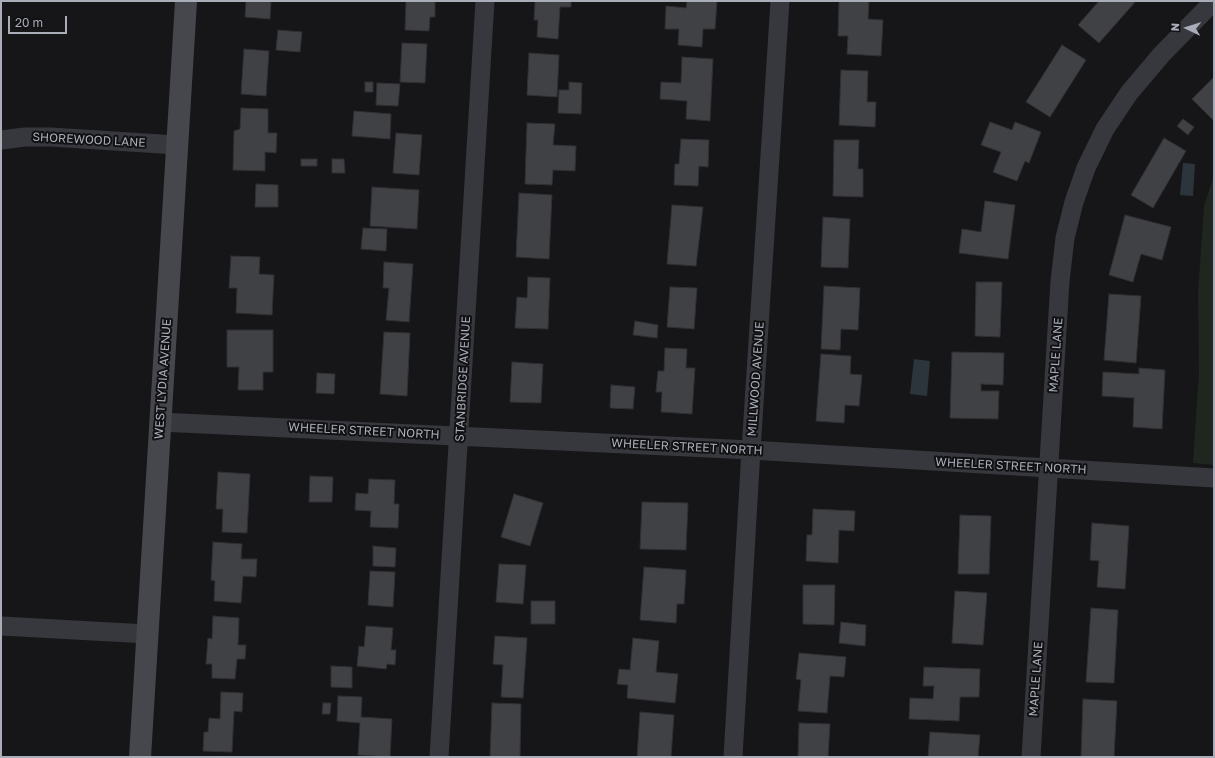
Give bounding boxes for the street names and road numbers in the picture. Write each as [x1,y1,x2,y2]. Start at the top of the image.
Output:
street label: SHOREWOOD LANE [32,130,146,150]
street label: STANBRIDGE AVENUE [453,316,473,442]
street label: MAPLE LANE [1046,317,1066,393]
street label: WEST LYDIA AVENUE [152,318,174,440]
street label: MILLWOOD AVENUE [745,321,767,437]
street label: WHEELER STREET NORTH [288,420,440,442]
street label: WHEELER STREET NORTH [611,436,763,458]
street label: WHEELER STREET NORTH [935,455,1087,477]
street label: MAPLE LANE [1026,641,1046,717]

